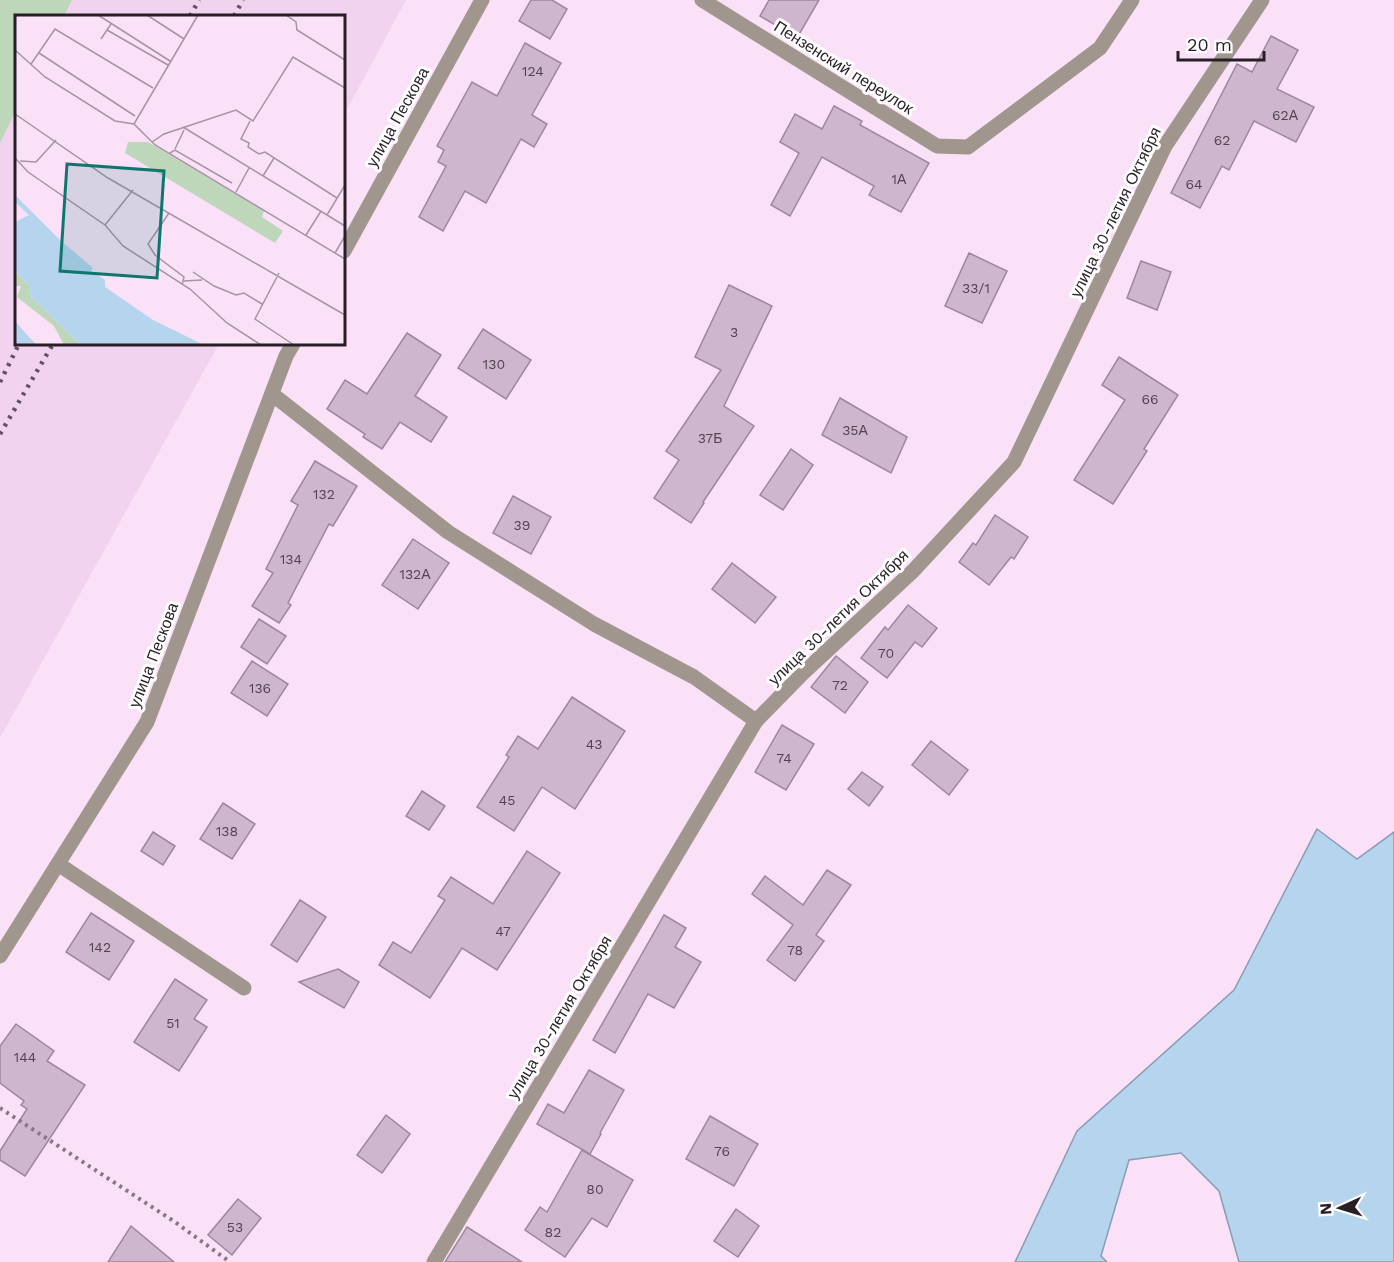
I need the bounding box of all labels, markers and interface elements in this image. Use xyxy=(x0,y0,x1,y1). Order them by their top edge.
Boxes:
inset map xyxy=(15,15,345,345)
street label: Пензенский переулок xyxy=(771,17,918,119)
scale bar xyxy=(1178,24,1264,62)
text: 20 m xyxy=(1187,34,1232,55)
house number: 124 xyxy=(522,63,544,79)
street label: улица Пескова xyxy=(362,64,433,170)
house number: 62А xyxy=(1272,107,1299,123)
street label: улица 30-летия Октября xyxy=(1066,124,1165,300)
house number: 62 xyxy=(1214,132,1230,148)
house number: 1А xyxy=(892,171,907,187)
house number: 64 xyxy=(1185,176,1203,192)
house number: 33/1 xyxy=(962,280,990,296)
house number: 3 xyxy=(730,324,738,340)
house number: 130 xyxy=(483,356,505,372)
house number: 66 xyxy=(1141,391,1159,407)
house number: 35А xyxy=(842,422,868,438)
house number: 37Б xyxy=(698,430,722,446)
house number: 132 xyxy=(313,486,335,502)
house number: 39 xyxy=(514,517,530,533)
street label: улица 30-летия Октября xyxy=(764,546,912,689)
house number: 134 xyxy=(280,551,302,567)
house number: 132А xyxy=(399,566,431,582)
street label: улица Пескова xyxy=(125,600,182,710)
house number: 70 xyxy=(878,645,894,661)
house number: 72 xyxy=(832,677,848,693)
house number: 136 xyxy=(249,680,271,696)
house number: 43 xyxy=(586,736,602,752)
house number: 74 xyxy=(776,750,792,766)
house number: 45 xyxy=(499,792,515,808)
house number: 138 xyxy=(216,823,238,839)
house number: 47 xyxy=(495,923,511,939)
street label: улица 30-летия Октября xyxy=(503,932,616,1102)
house number: 142 xyxy=(89,939,111,955)
house number: 78 xyxy=(787,942,803,958)
house number: 51 xyxy=(166,1015,180,1031)
house number: 144 xyxy=(14,1049,36,1065)
house number: 76 xyxy=(714,1143,730,1159)
north arrow xyxy=(1310,1178,1370,1238)
house number: 80 xyxy=(586,1181,604,1197)
text: N xyxy=(1316,1202,1335,1216)
house number: 53 xyxy=(227,1219,243,1235)
house number: 82 xyxy=(545,1224,561,1240)

